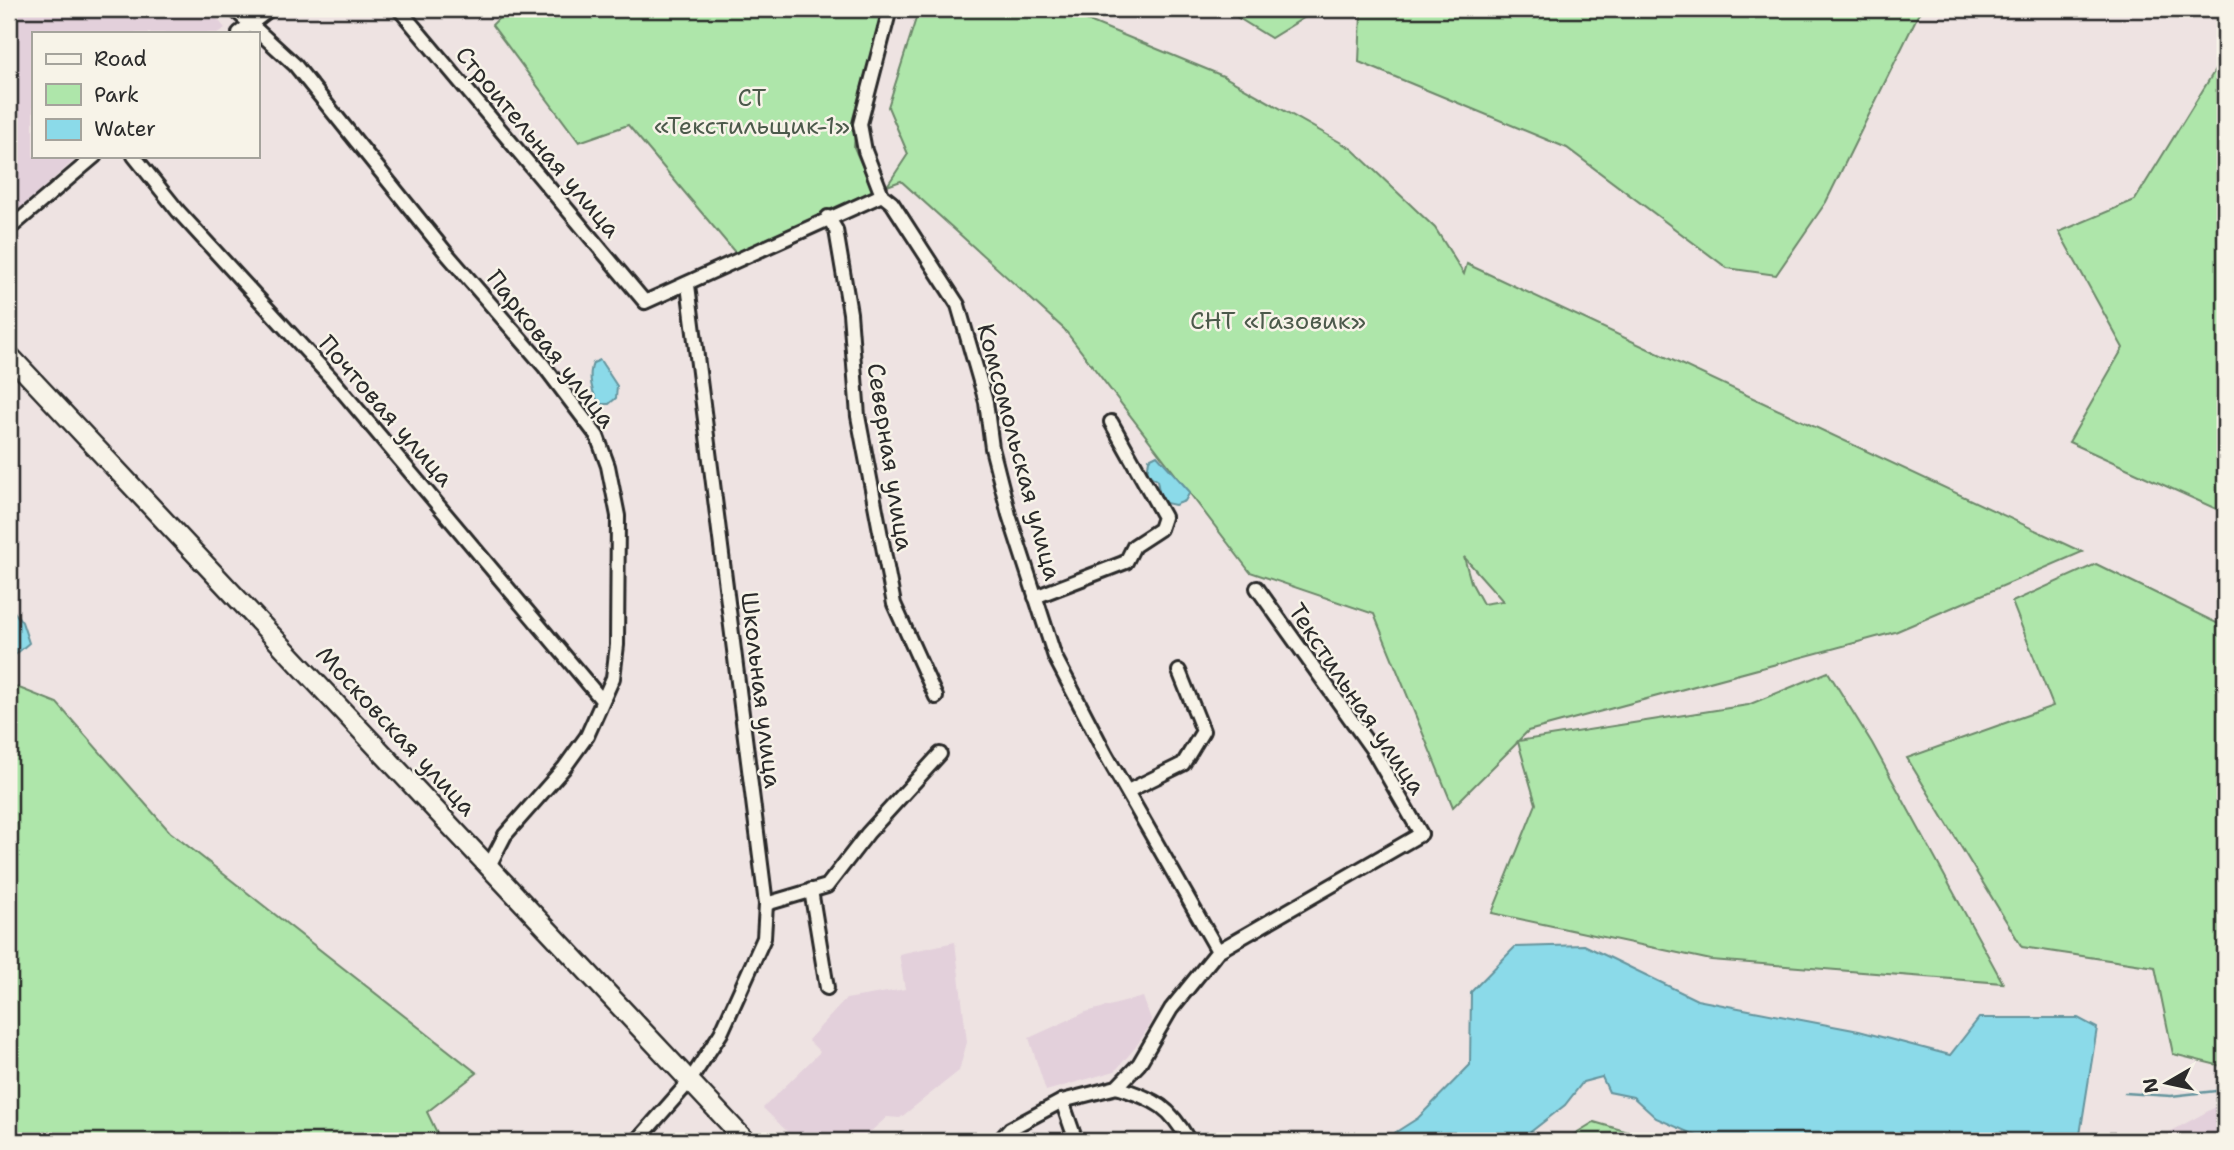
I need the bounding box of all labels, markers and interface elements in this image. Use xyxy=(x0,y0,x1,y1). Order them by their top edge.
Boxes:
legend xyxy=(32,32,259,158)
street label: Строительная улица xyxy=(448,39,628,245)
text: Road xyxy=(94,45,147,73)
text: Park xyxy=(94,81,139,109)
park label: СТ «Текстильщик-1» xyxy=(654,82,850,142)
text: Water xyxy=(94,115,156,143)
street label: Парковая улица xyxy=(479,263,623,435)
park label: СНТ «Газовик» xyxy=(1190,305,1366,337)
street label: Комсомольская улица xyxy=(969,320,1069,584)
street label: Почтовая улица xyxy=(311,329,461,493)
street label: Северная улица xyxy=(859,361,921,553)
street label: Школьная улица xyxy=(733,590,789,790)
street label: Текстильная улица xyxy=(1281,597,1433,801)
street label: Московская улица xyxy=(309,639,483,823)
north arrow xyxy=(2132,1048,2202,1118)
text: N xyxy=(2137,1076,2164,1095)

